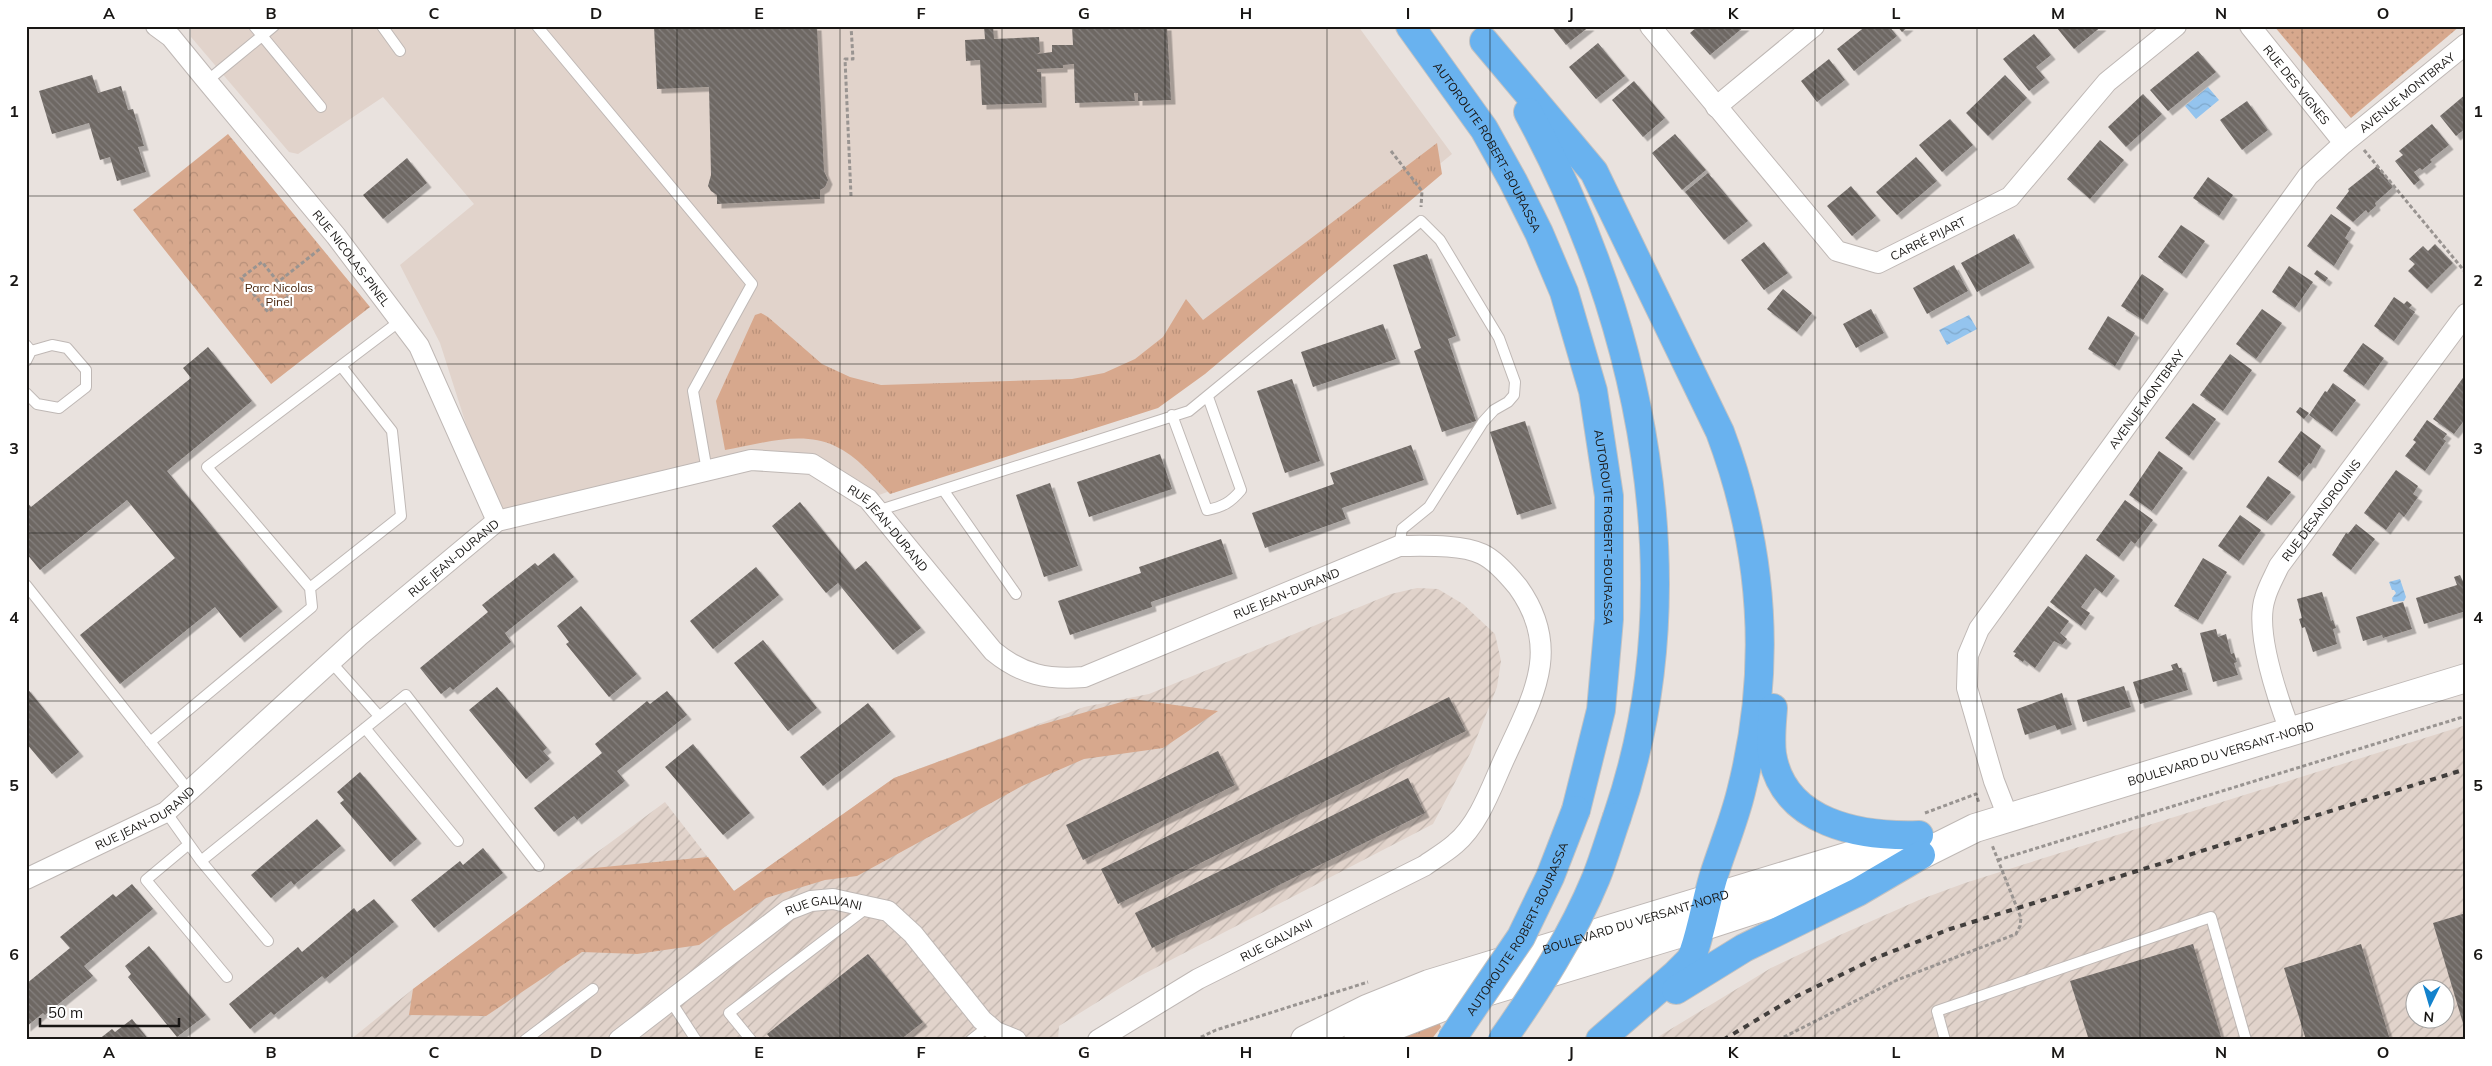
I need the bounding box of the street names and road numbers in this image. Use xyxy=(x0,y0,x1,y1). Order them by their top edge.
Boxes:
street label: RUE DES VIGNES xyxy=(2261,42,2333,127)
street label: AVENUE MONTBRAY xyxy=(2356,48,2458,136)
street label: AUTOROUTE ROBERT-BOURASSA xyxy=(1431,59,1545,235)
street label: RUE NICOLAS-PINEL xyxy=(310,207,394,309)
street label: CARRÉ PIJART xyxy=(1888,213,1969,263)
street label: AVENUE MONTBRAY xyxy=(2105,346,2188,452)
street label: AUTOROUTE ROBERT-BOURASSA xyxy=(1591,428,1617,626)
street label: RUE DESANDROUINS xyxy=(2278,456,2363,564)
street label: RUE JEAN-DURAND xyxy=(845,481,932,574)
street label: RUE JEAN-DURAND xyxy=(405,515,502,600)
street label: RUE JEAN-DURAND xyxy=(1231,564,1342,622)
street label: BOULEVARD DU VERSANT-NORD xyxy=(2126,717,2316,788)
street label: RUE JEAN-DURAND xyxy=(92,782,197,852)
street label: AUTOROUTE ROBERT-BOURASSA xyxy=(1463,839,1571,1018)
street label: BOULEVARD DU VERSANT-NORD xyxy=(1541,886,1730,957)
street label: RUE GALVANI xyxy=(783,891,863,918)
street label: RUE GALVANI xyxy=(1237,915,1315,965)

